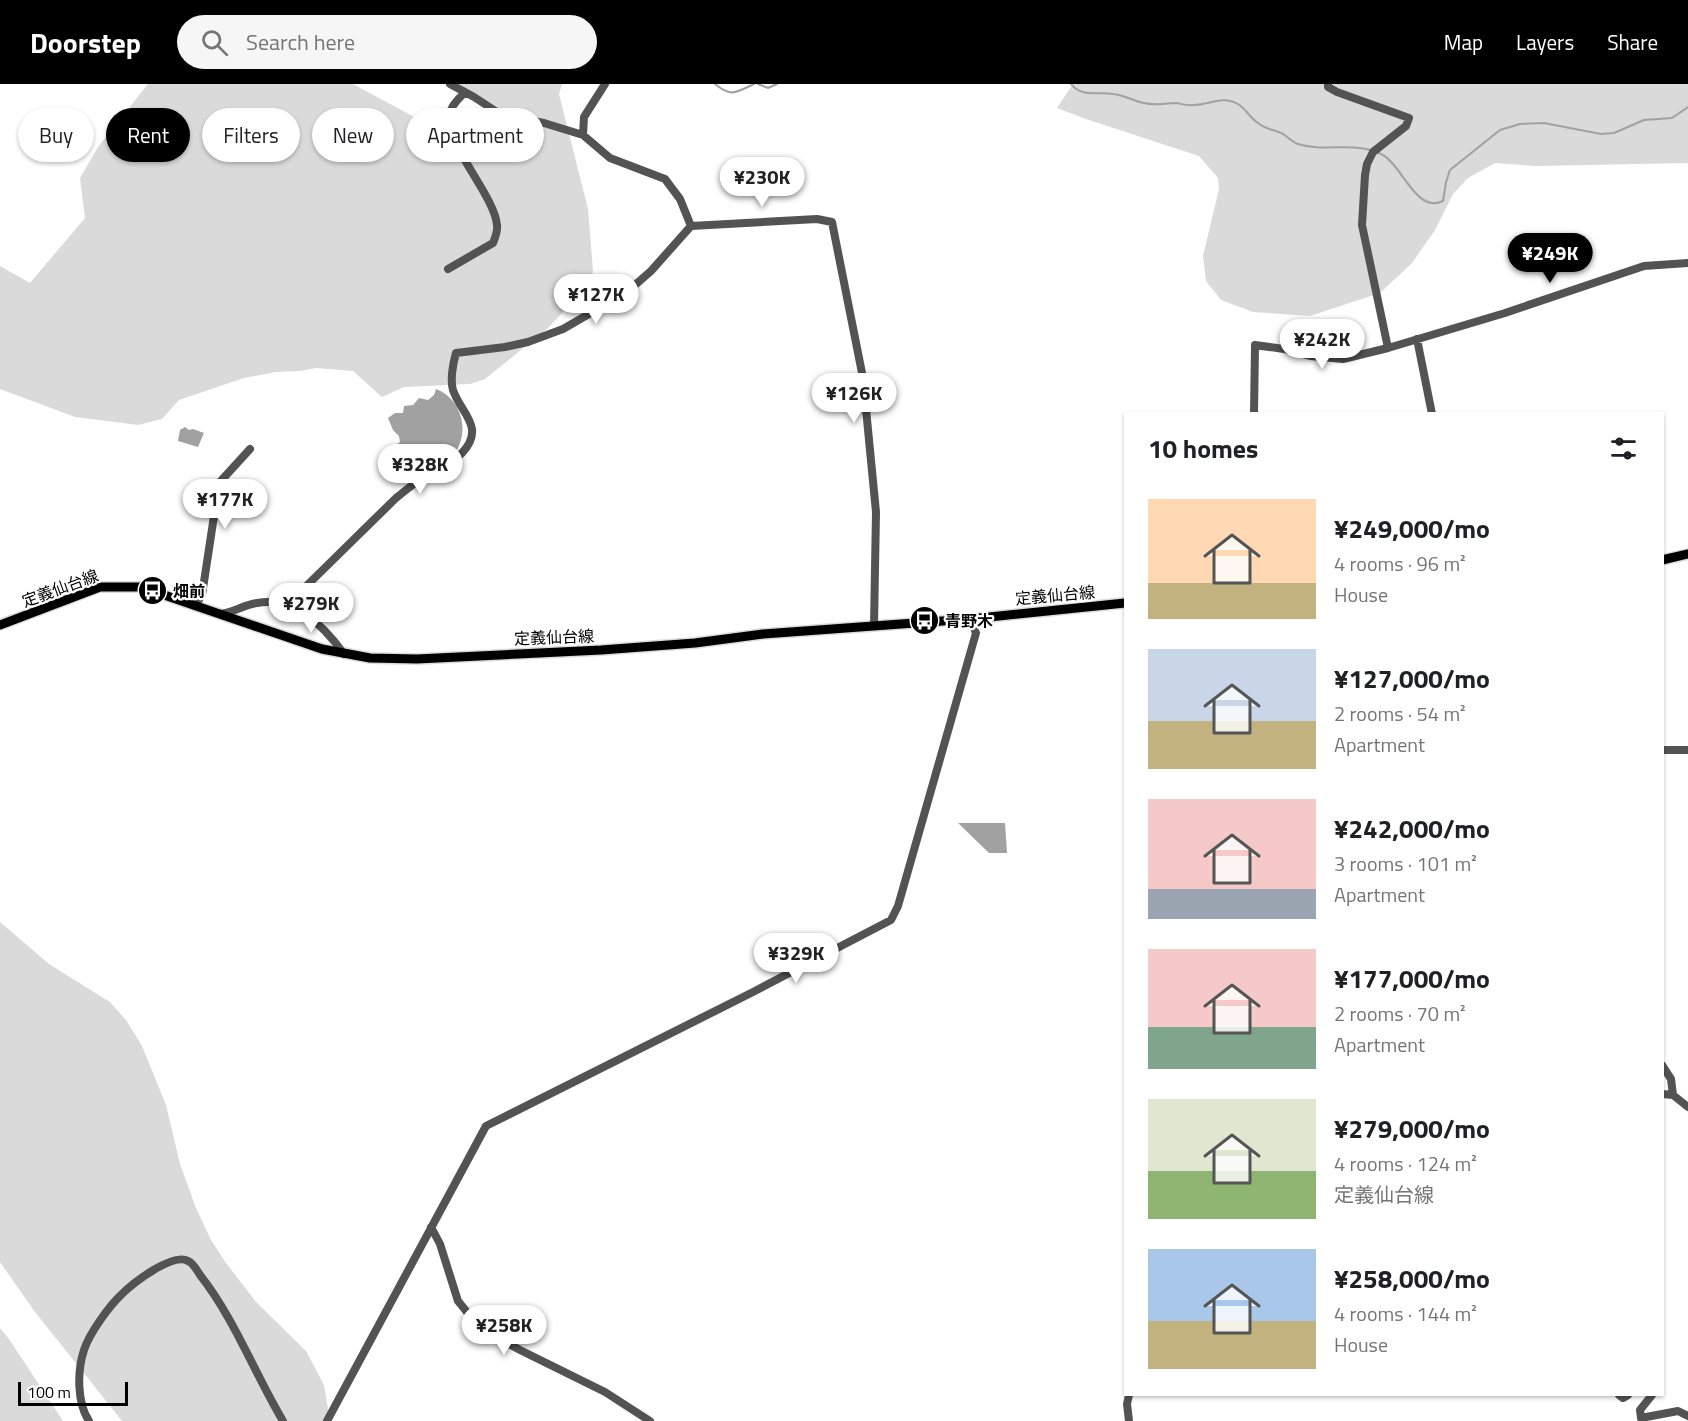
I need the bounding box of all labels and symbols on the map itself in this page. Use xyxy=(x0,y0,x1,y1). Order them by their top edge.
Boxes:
pin: ¥230K xyxy=(720,157,804,208)
pin: ¥249K xyxy=(1508,233,1592,284)
pin: ¥127K xyxy=(554,274,638,325)
pin: ¥242K xyxy=(1280,319,1364,370)
pin: ¥126K xyxy=(812,373,896,424)
pin: ¥328K xyxy=(378,444,462,495)
pin: ¥177K xyxy=(183,479,267,530)
street label: 定義仙台線 xyxy=(18,563,102,613)
bus stop icon: 畑前 xyxy=(136,575,168,607)
place label: 畑前 xyxy=(173,579,205,603)
street label: 定義仙台線 xyxy=(1014,580,1096,610)
pin: ¥279K xyxy=(269,583,353,634)
bus stop icon: 青野木 xyxy=(908,605,940,637)
place label: 青野木 xyxy=(945,609,993,633)
street label: 定義仙台線 xyxy=(514,624,594,650)
pin: ¥329K xyxy=(754,933,838,984)
pin: ¥258K xyxy=(462,1305,546,1356)
scale bar xyxy=(18,1379,128,1406)

